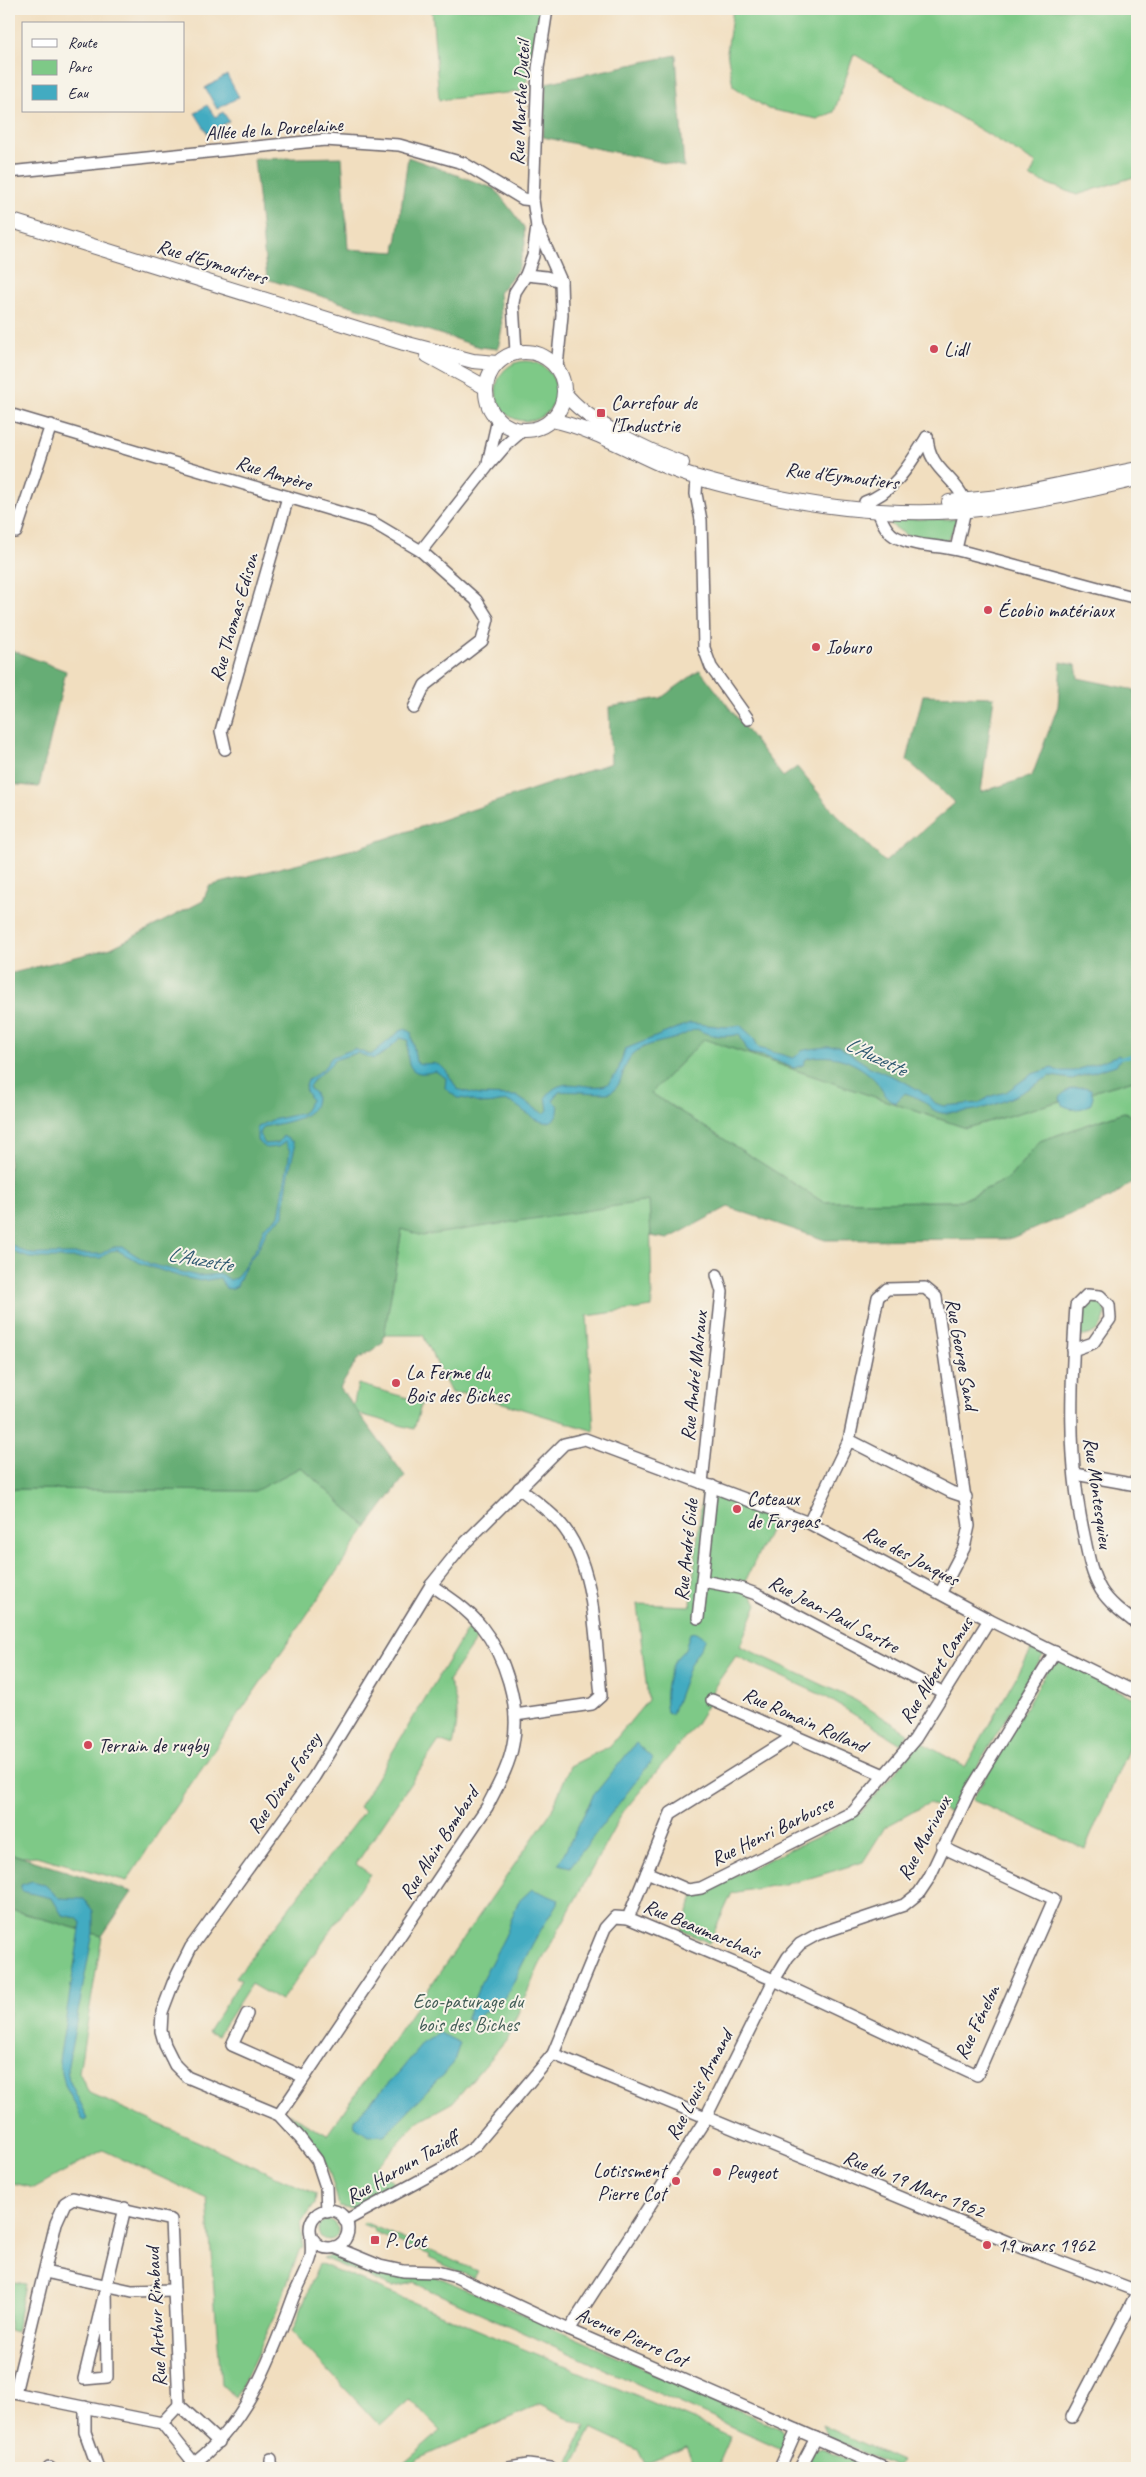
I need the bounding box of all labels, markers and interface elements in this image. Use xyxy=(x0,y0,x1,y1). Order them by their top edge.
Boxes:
legend xyxy=(22,22,185,112)
text: Route xyxy=(68,34,98,53)
street label: Rue Marthe Duteil xyxy=(504,36,536,166)
text: Parc xyxy=(68,58,92,77)
text: Eau xyxy=(68,84,89,103)
street label: Allée de la Porcelaine xyxy=(204,112,345,146)
street label: Rue d'Eymoutiers xyxy=(154,233,272,291)
place label: Lidl xyxy=(944,337,971,362)
marker: Lidl xyxy=(928,343,940,355)
place label: Carrefour de l'Industrie xyxy=(611,390,698,438)
marker: Carrefour de l'Industrie xyxy=(595,407,607,419)
street label: Rue Ampère xyxy=(233,450,316,497)
street label: Rue d'Eymoutiers xyxy=(784,457,902,496)
street label: Rue Thomas Edison xyxy=(204,549,264,684)
place label: Écobio matériaux xyxy=(998,598,1116,623)
marker: Écobio matériaux xyxy=(982,604,994,616)
place label: Ioburo xyxy=(826,635,872,660)
marker: Ioburo xyxy=(810,641,822,653)
water label: L'Auzette xyxy=(841,1030,913,1083)
water label: L'Auzette xyxy=(166,1241,237,1278)
street label: Rue George Sand xyxy=(940,1296,985,1415)
street label: Rue André Malraux xyxy=(675,1308,713,1442)
place label: La Ferme du Bois des Biches xyxy=(406,1360,511,1408)
marker: La Ferme du Bois des Biches xyxy=(390,1377,402,1389)
street label: Rue Montesquieu xyxy=(1078,1436,1118,1552)
place label: Coteaux de Fargeas xyxy=(747,1486,821,1534)
street label: Rue André Gide xyxy=(668,1496,704,1602)
marker: Coteaux de Fargeas xyxy=(731,1503,743,1515)
street label: Rue des Jonques xyxy=(859,1520,965,1593)
street label: Rue Jean-Paul Sartre xyxy=(765,1569,905,1660)
street label: Rue Albert Camus xyxy=(893,1610,980,1728)
street label: Rue Romain Rolland xyxy=(739,1681,874,1760)
street label: Rue Diane Fossey xyxy=(241,1726,328,1838)
place label: Terrain de rugby xyxy=(98,1733,209,1758)
marker: Terrain de rugby xyxy=(82,1739,94,1751)
street label: Rue Alain Bombard xyxy=(393,1780,486,1904)
street label: Rue Henri Barbusse xyxy=(707,1790,839,1871)
street label: Rue Marivaux xyxy=(892,1790,958,1884)
street label: Rue Beaumarchais xyxy=(640,1893,766,1966)
street label: Rue Fénelon xyxy=(948,1980,1006,2063)
park label: Eco-paturage du bois des Biches xyxy=(413,1989,525,2037)
street label: Rue Louis Armand xyxy=(660,2023,740,2144)
street label: Rue Haroun Tazieff xyxy=(341,2123,466,2209)
street label: Rue du 19 Mars 1962 xyxy=(840,2144,990,2224)
place label: Lotissment Pierre Cot xyxy=(593,2158,669,2206)
place label: Peugeot xyxy=(727,2160,779,2185)
marker: Peugeot xyxy=(711,2166,723,2178)
marker: Lotissment Pierre Cot xyxy=(670,2175,682,2187)
place label: P. Cot xyxy=(385,2228,429,2253)
place label: 19 mars 1962 xyxy=(997,2233,1097,2258)
marker: P. Cot xyxy=(369,2234,381,2246)
marker: 19 mars 1962 xyxy=(981,2239,993,2251)
street label: Rue Arthur Rimbaud xyxy=(140,2243,172,2387)
street label: Avenue Pierre Cot xyxy=(572,2301,695,2374)

